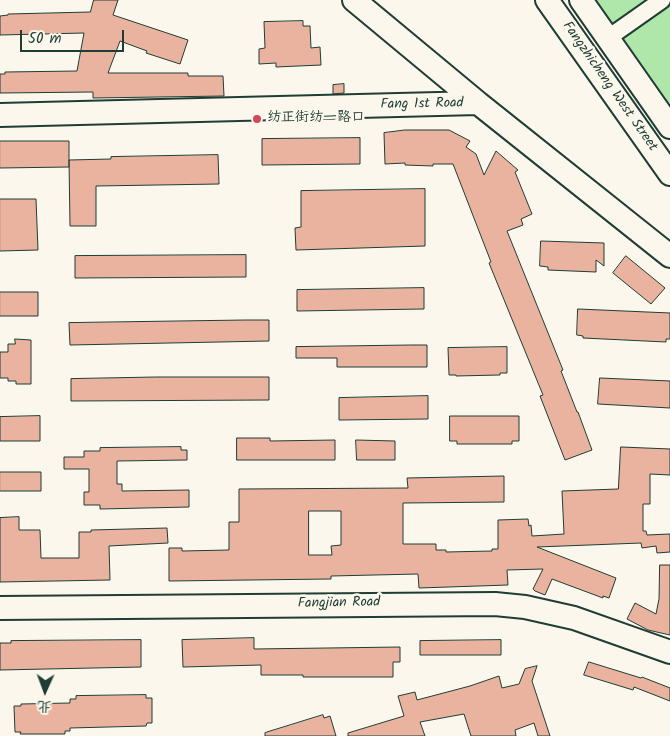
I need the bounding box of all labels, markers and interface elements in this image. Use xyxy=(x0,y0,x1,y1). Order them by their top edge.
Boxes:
street label: Fangzhicheng West Street xyxy=(558,19,660,155)
scale bar xyxy=(22,20,126,52)
text: 50 m xyxy=(28,27,62,51)
street label: Fang 1st Road xyxy=(380,96,464,114)
place label: 纺正街纺一路口 xyxy=(267,111,365,127)
marker: 纺正街纺一路口 xyxy=(251,113,263,125)
street label: Fangjian Road xyxy=(298,595,380,613)
north arrow xyxy=(20,666,70,716)
text: 北 xyxy=(37,695,52,717)

